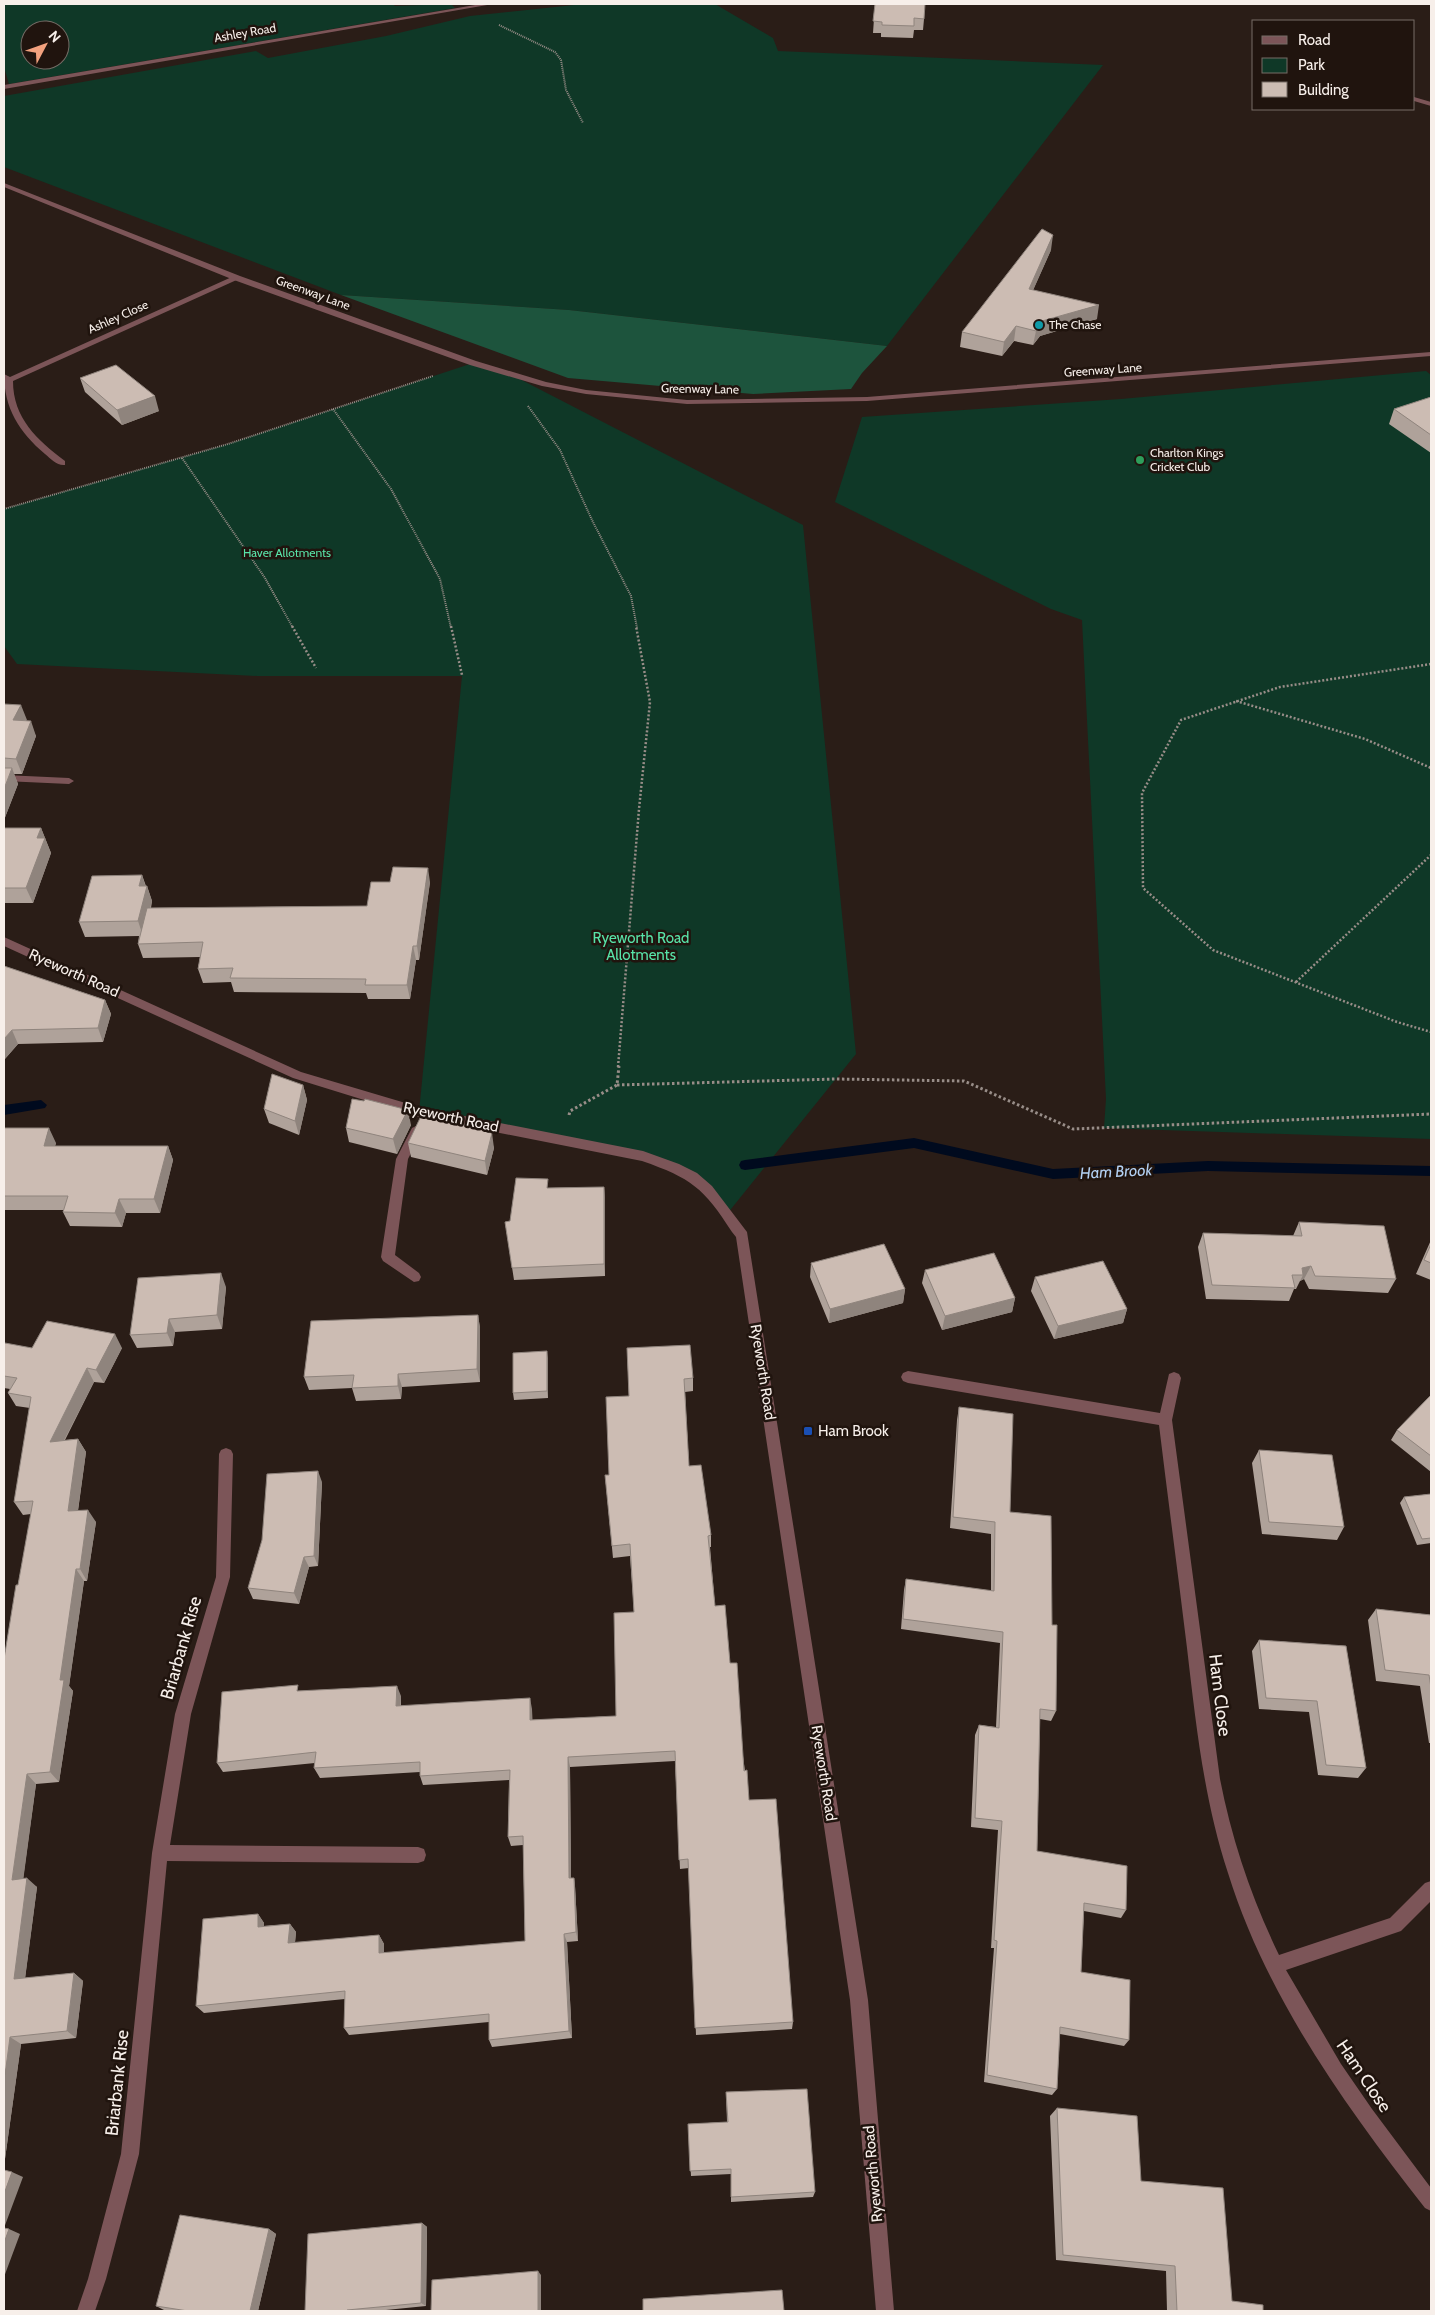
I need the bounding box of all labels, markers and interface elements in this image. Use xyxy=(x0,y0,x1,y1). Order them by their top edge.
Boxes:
north arrow xyxy=(20,20,70,70)
street label: Ashley Road xyxy=(213,20,277,45)
legend xyxy=(1252,20,1415,110)
text: N xyxy=(45,27,65,46)
text: Road xyxy=(1298,31,1331,49)
text: Park xyxy=(1298,56,1325,74)
text: Building xyxy=(1298,81,1349,99)
street label: Greenway Lane xyxy=(274,272,352,313)
street label: Ashley Close xyxy=(85,297,150,336)
place label: The Chase xyxy=(1049,317,1101,332)
marker: The Chase xyxy=(1033,319,1045,331)
street label: Greenway Lane xyxy=(1063,359,1142,380)
street label: Greenway Lane xyxy=(661,380,739,397)
place label: Charlton Kings Cricket Club xyxy=(1150,445,1224,474)
marker: Charlton Kings Cricket Club xyxy=(1134,454,1146,466)
park label: Haver Allotments xyxy=(243,545,331,560)
park label: Ryeworth Road Allotments xyxy=(593,929,689,964)
street label: Ryeworth Road xyxy=(26,945,122,1001)
street label: Ryeworth Road xyxy=(402,1098,500,1136)
water label: Ham Brook xyxy=(1079,1160,1154,1183)
street label: Ryeworth Road xyxy=(747,1323,779,1421)
place label: Ham Brook xyxy=(818,1422,889,1440)
marker: Ham Brook xyxy=(802,1425,814,1437)
street label: Briarbank Rise xyxy=(156,1594,206,1702)
street label: Ham Close xyxy=(1204,1653,1236,1737)
street label: Ryeworth Road xyxy=(808,1724,840,1822)
street label: Briarbank Rise xyxy=(100,2029,134,2137)
street label: Ham Close xyxy=(1332,2036,1396,2116)
street label: Ryeworth Road xyxy=(860,2125,886,2223)

